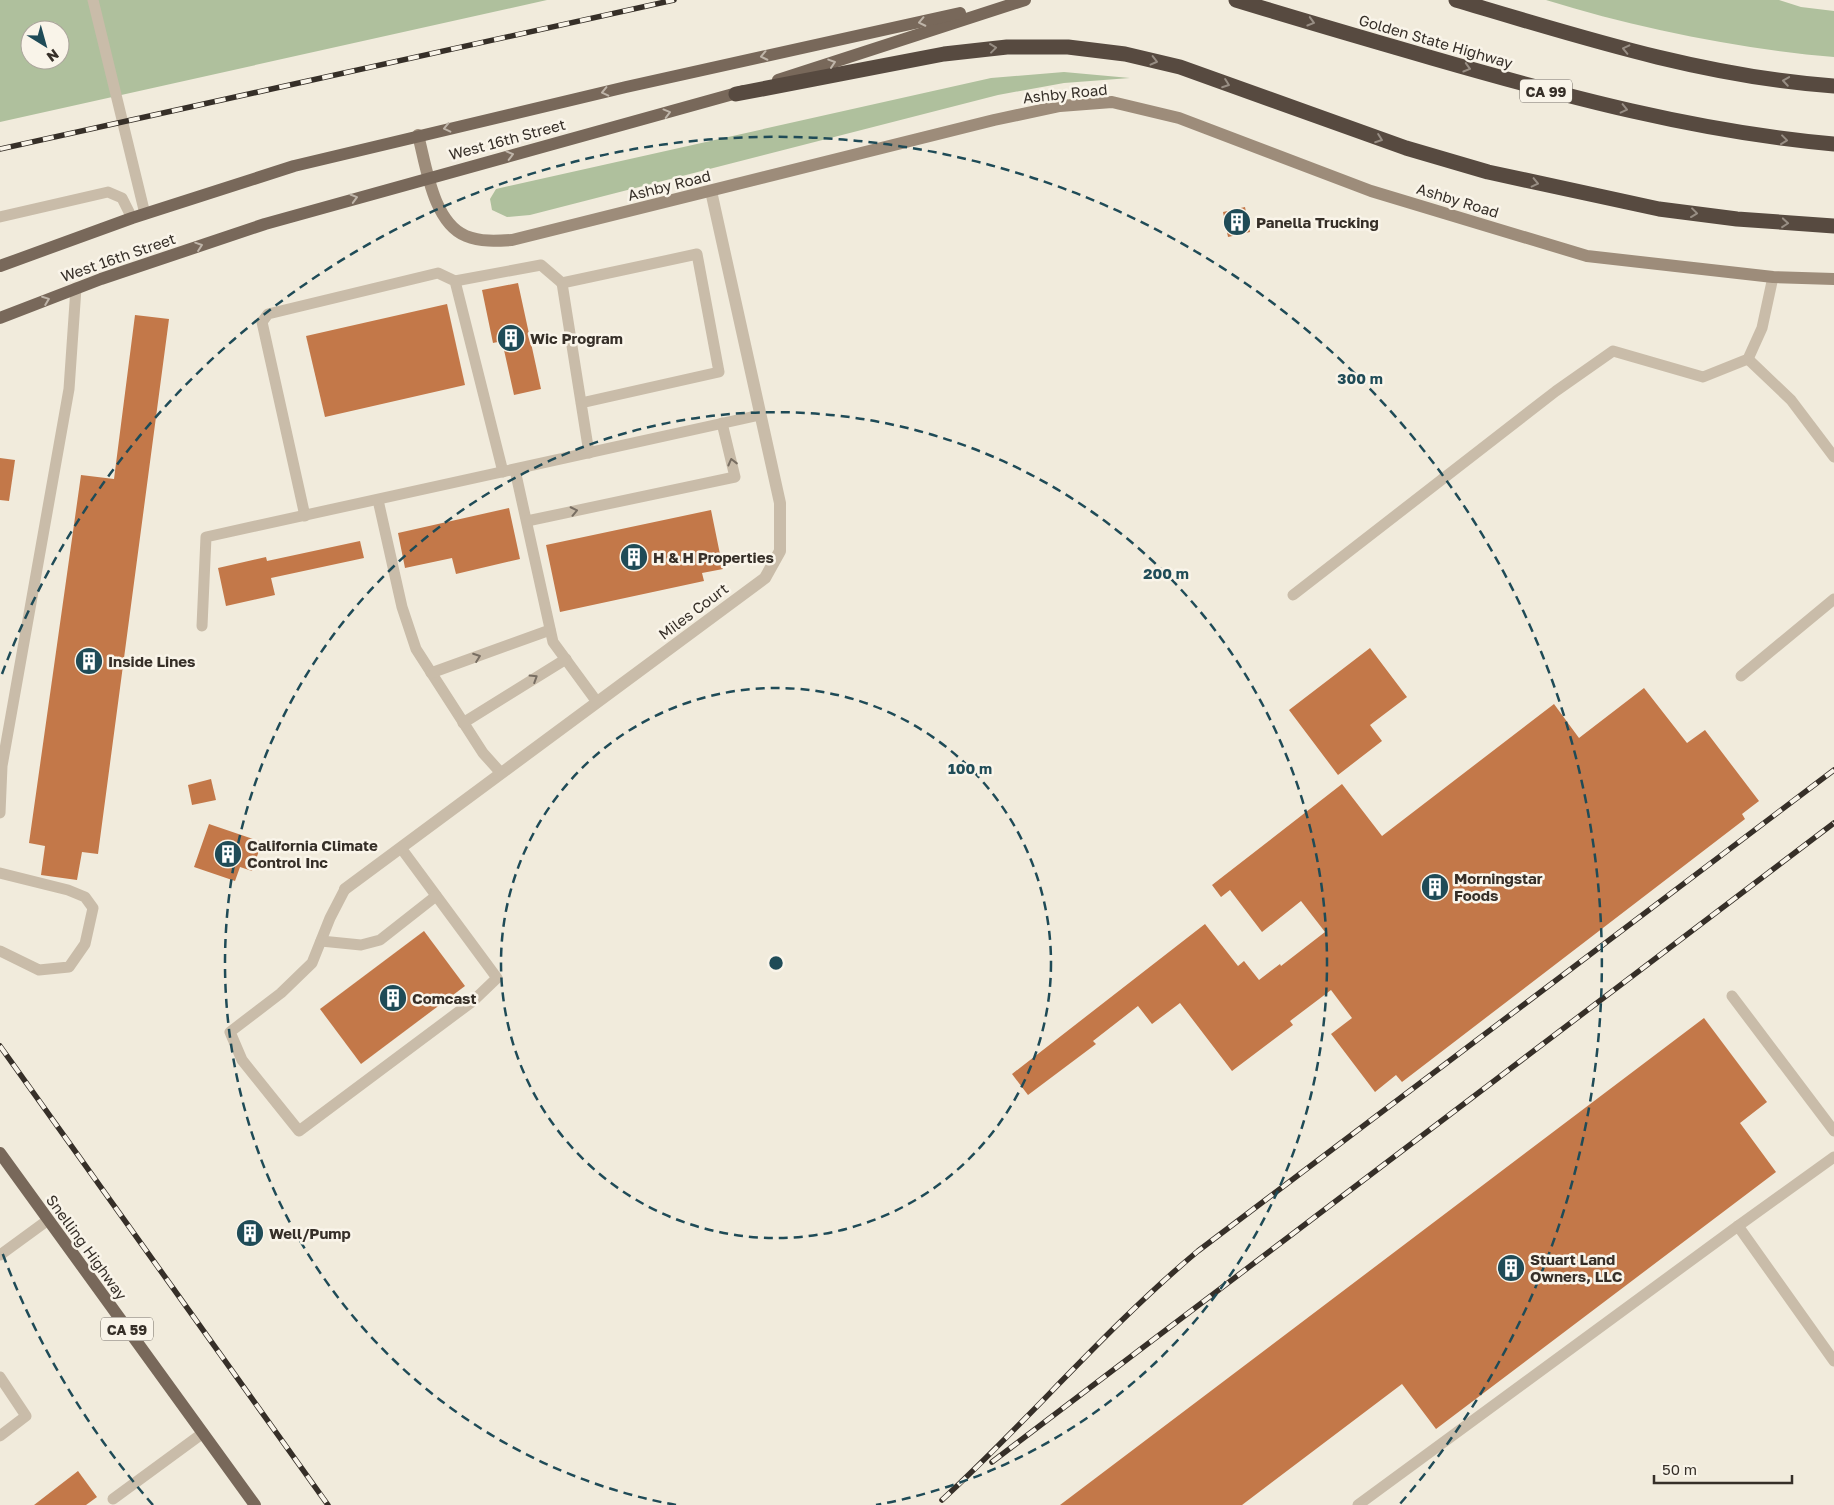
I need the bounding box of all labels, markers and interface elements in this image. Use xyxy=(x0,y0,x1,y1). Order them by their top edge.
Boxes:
street label: Golden State Highway xyxy=(1357,10,1516,72)
one-way arrow xyxy=(918,16,927,27)
one-way arrow xyxy=(1307,17,1315,27)
north arrow xyxy=(20,20,70,70)
one-way arrow xyxy=(989,43,997,54)
one-way arrow xyxy=(1622,44,1631,55)
text: N xyxy=(44,46,62,66)
one-way arrow xyxy=(759,51,768,61)
one-way arrow xyxy=(1149,55,1158,66)
one-way arrow xyxy=(827,58,836,68)
one-way arrow xyxy=(1463,62,1472,73)
one-way arrow xyxy=(1781,76,1790,86)
one-way arrow xyxy=(1221,78,1230,88)
street label: Ashby Road xyxy=(1022,80,1108,106)
road number: CA 99 xyxy=(1520,80,1572,102)
one-way arrow xyxy=(600,86,609,96)
one-way arrow xyxy=(1620,103,1629,114)
one-way arrow xyxy=(663,109,671,119)
street label: West 16th Street xyxy=(447,115,567,163)
one-way arrow xyxy=(442,122,451,133)
one-way arrow xyxy=(1374,133,1383,143)
one-way arrow xyxy=(1780,134,1788,145)
one-way arrow xyxy=(506,151,514,161)
street label: Ashby Road xyxy=(626,166,712,204)
one-way arrow xyxy=(1530,177,1539,188)
street label: Ashby Road xyxy=(1415,179,1501,221)
one-way arrow xyxy=(349,194,358,204)
building icon: Panella Trucking xyxy=(1222,207,1252,237)
one-way arrow xyxy=(1691,207,1699,218)
place label: Panella Trucking xyxy=(1256,213,1379,231)
one-way arrow xyxy=(1782,217,1790,228)
street label: West 16th Street xyxy=(58,229,178,285)
one-way arrow xyxy=(194,242,202,252)
one-way arrow xyxy=(41,296,49,306)
building icon: Wic Program xyxy=(496,323,526,353)
place label: Wic Program xyxy=(530,329,623,347)
text: 300 m xyxy=(1337,369,1383,387)
one-way arrow xyxy=(727,458,738,467)
one-way arrow xyxy=(570,506,579,516)
building icon: H & H Properties xyxy=(619,542,649,572)
place label: H & H Properties xyxy=(653,548,774,566)
text: 200 m xyxy=(1143,564,1189,582)
street label: Miles Court xyxy=(655,579,731,643)
building icon: Inside Lines xyxy=(74,646,104,676)
place label: Inside Lines xyxy=(108,652,196,670)
one-way arrow xyxy=(472,653,481,663)
one-way arrow xyxy=(528,675,537,685)
text: 100 m xyxy=(948,759,992,777)
place label: California Climate Control Inc xyxy=(247,836,378,871)
building icon: California Climate Control Inc xyxy=(213,839,243,869)
place label: Morningstar Foods xyxy=(1454,869,1543,904)
building icon: Morningstar Foods xyxy=(1420,872,1450,902)
centre of rings xyxy=(767,954,785,972)
building icon: Comcast xyxy=(378,983,408,1013)
place label: Comcast xyxy=(412,989,476,1007)
street label: Snelling Highway xyxy=(43,1191,132,1304)
building icon: Well/Pump xyxy=(235,1218,265,1248)
place label: Well/Pump xyxy=(269,1224,351,1242)
place label: Stuart Land Owners, LLC xyxy=(1530,1250,1623,1285)
building icon: Stuart Land Owners, LLC xyxy=(1496,1253,1526,1283)
road number: CA 59 xyxy=(101,1318,153,1340)
scale bar xyxy=(1654,1452,1792,1484)
text: 50 m xyxy=(1662,1460,1697,1478)

